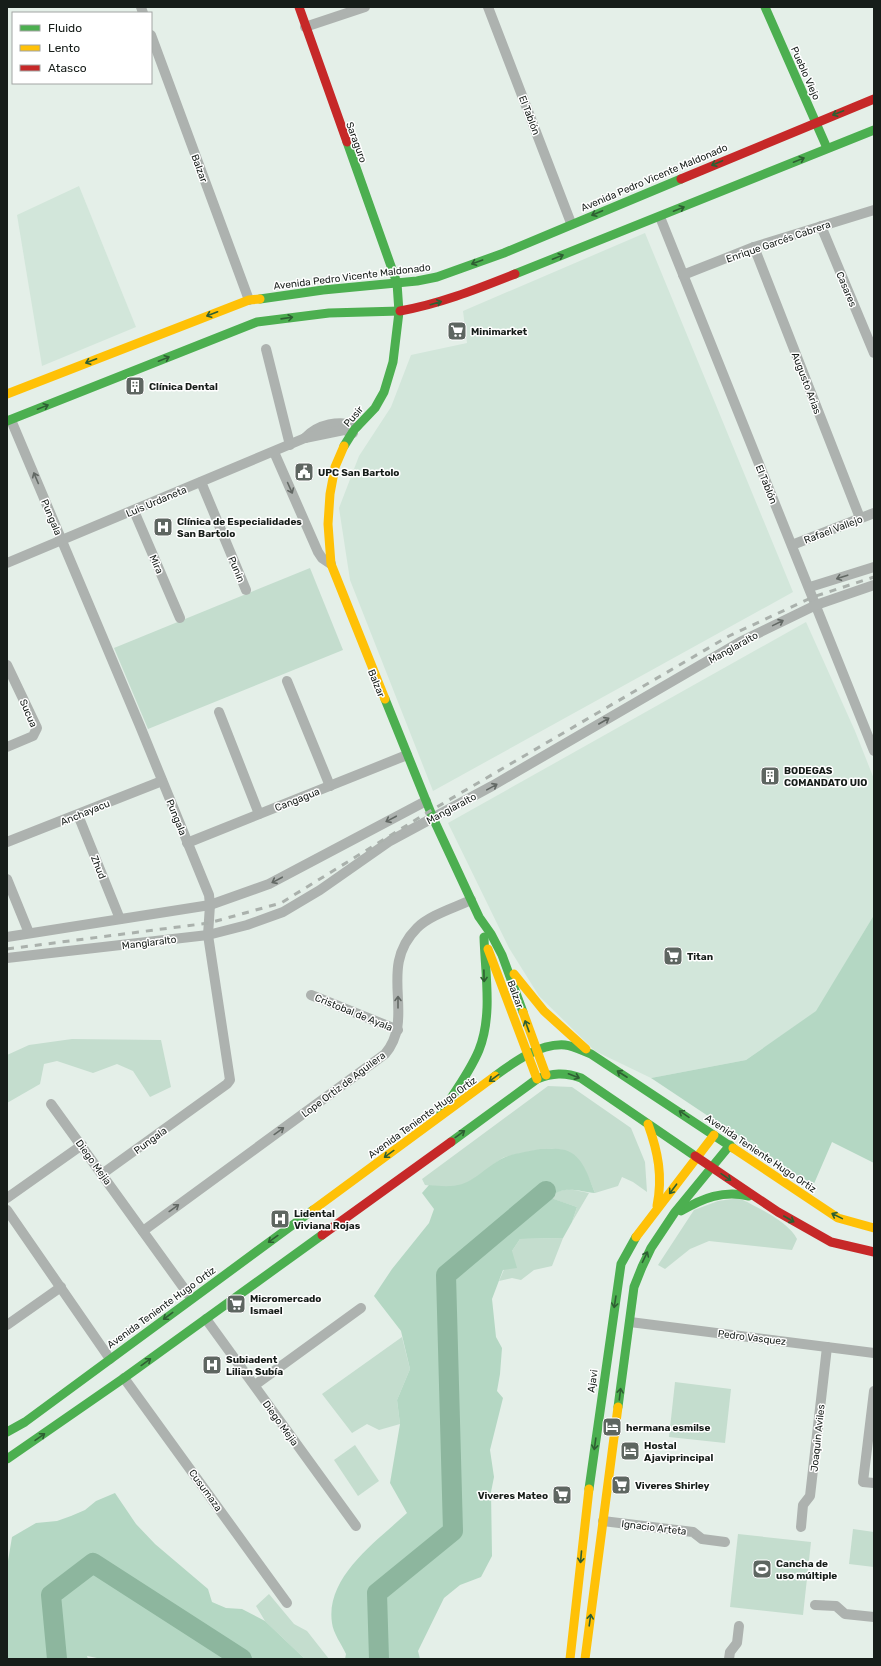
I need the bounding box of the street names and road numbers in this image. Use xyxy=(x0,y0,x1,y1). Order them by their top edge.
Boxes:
street label: Pueblo Viejo xyxy=(788,45,822,102)
street label: El Tablón xyxy=(516,94,542,137)
street label: Saraguro xyxy=(343,120,369,165)
street label: Avenida Pedro Vicente Maldonado xyxy=(579,141,730,214)
street label: Balzar xyxy=(188,153,210,184)
street label: Enrique Garcés Cabrera xyxy=(724,218,832,265)
street label: Avenida Pedro Vicente Maldonado xyxy=(273,261,432,293)
street label: Casares xyxy=(833,270,859,309)
street label: Augusto Arias xyxy=(789,351,823,416)
street label: Pusir xyxy=(341,404,366,430)
street label: El Tablón xyxy=(753,463,779,506)
street label: Luis Urdaneta xyxy=(124,484,189,520)
street label: Pungala xyxy=(38,498,64,537)
street label: Rafael Vallejo xyxy=(802,513,865,547)
street label: Mira xyxy=(147,553,166,576)
street label: Punin xyxy=(225,555,247,584)
street label: Manglaralto xyxy=(707,629,761,666)
street label: Balzar xyxy=(365,668,387,699)
street label: Sucua xyxy=(17,698,39,729)
street label: Cangagua xyxy=(273,786,322,814)
street label: Manglaralto xyxy=(424,791,479,827)
street label: Anchayacu xyxy=(59,798,112,828)
street label: Pungala xyxy=(163,798,189,837)
street label: Zhud xyxy=(88,854,108,881)
street label: Manglaralto xyxy=(121,934,177,952)
street label: Balzar xyxy=(504,979,526,1010)
street label: Cristobal de Ayala xyxy=(313,992,394,1034)
street label: Lope Ortiz de Aguilera xyxy=(299,1049,388,1120)
street label: Avenida Teniente Hugo Ortiz xyxy=(366,1074,479,1161)
street label: Avenida Teniente Hugo Ortiz xyxy=(703,1112,818,1196)
street label: Pungala xyxy=(132,1125,169,1157)
street label: Diego Mejia xyxy=(73,1138,114,1188)
street label: Avenida Teniente Hugo Ortiz xyxy=(105,1264,218,1351)
street label: Pedro Vasquez xyxy=(717,1328,787,1348)
street label: Ajavi xyxy=(585,1369,601,1393)
street label: Diego Mejia xyxy=(260,1399,301,1449)
street label: Joaquin Aviles xyxy=(808,1404,828,1472)
street label: Cusumaza xyxy=(186,1467,224,1514)
street label: Ignacio Arteta xyxy=(621,1518,687,1538)

